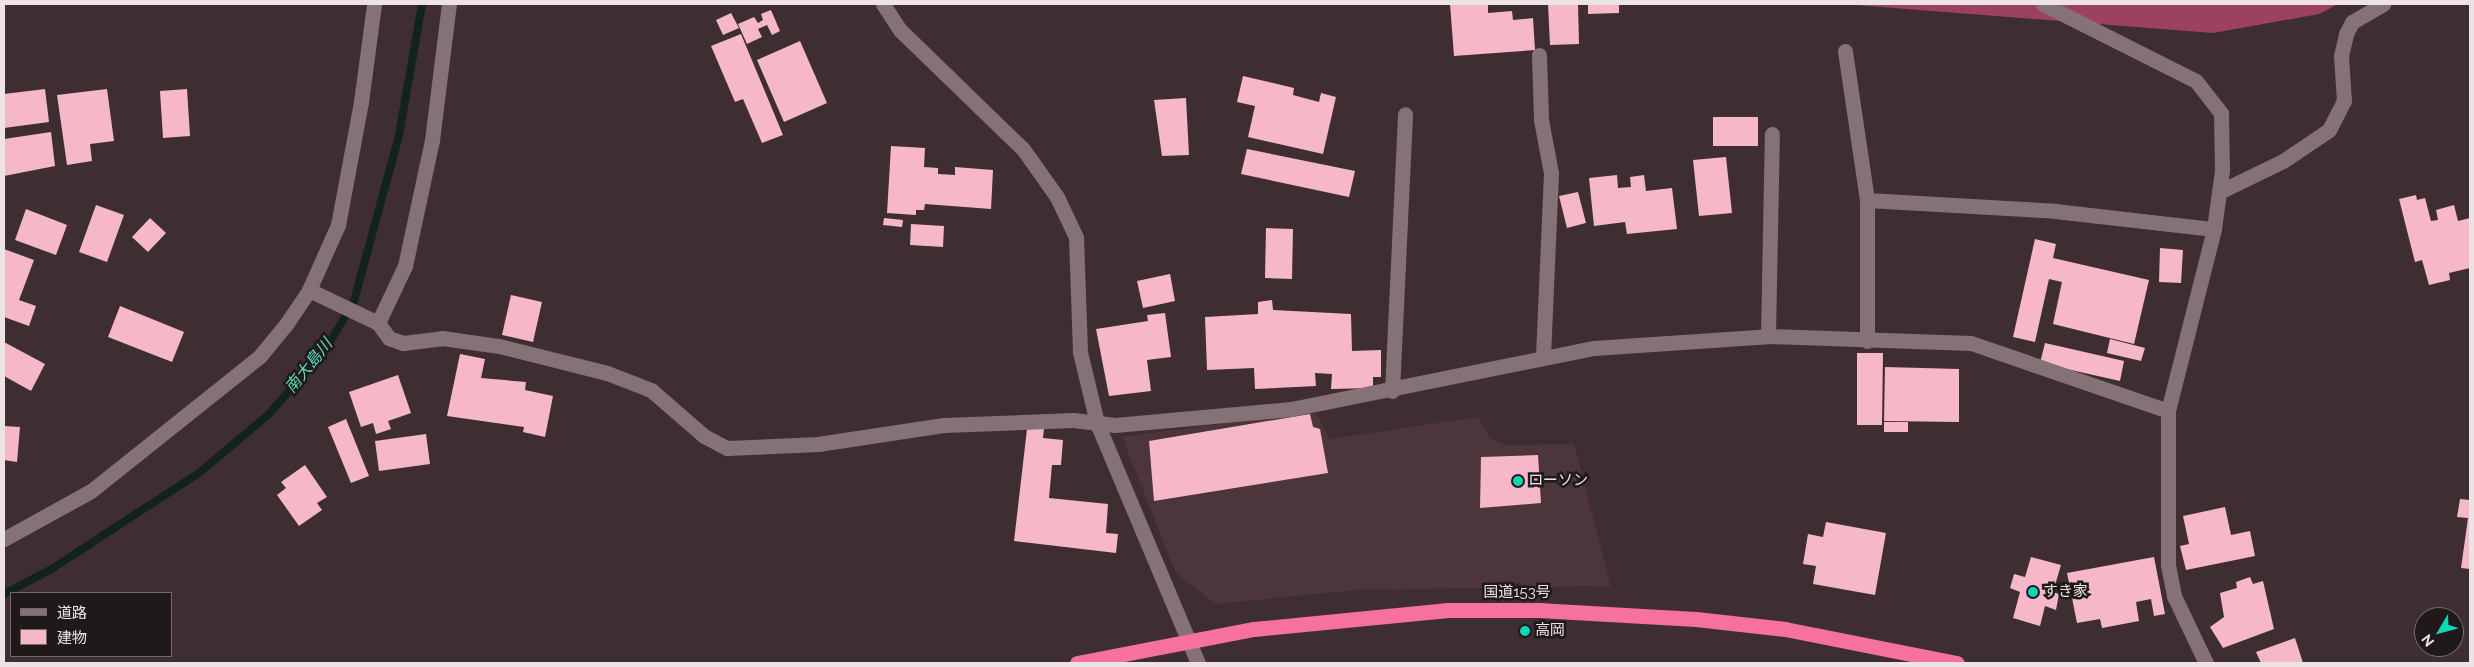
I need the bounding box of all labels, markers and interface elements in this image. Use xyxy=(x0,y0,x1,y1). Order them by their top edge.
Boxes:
water label: 南大島川 xyxy=(281,335,337,397)
place label: ローソン xyxy=(1528,472,1588,490)
marker: ローソン xyxy=(1512,475,1524,487)
place label: すき家 xyxy=(2043,583,2088,601)
street label: 国道153号 xyxy=(1483,584,1551,602)
marker: すき家 xyxy=(2027,586,2039,598)
legend xyxy=(10,592,172,657)
text: 道路 xyxy=(57,604,87,622)
north arrow xyxy=(2414,607,2464,657)
place label: 高岡 xyxy=(1535,622,1565,640)
marker: 高岡 xyxy=(1519,625,1531,637)
text: 建物 xyxy=(57,629,87,647)
text: N xyxy=(2418,631,2437,650)

